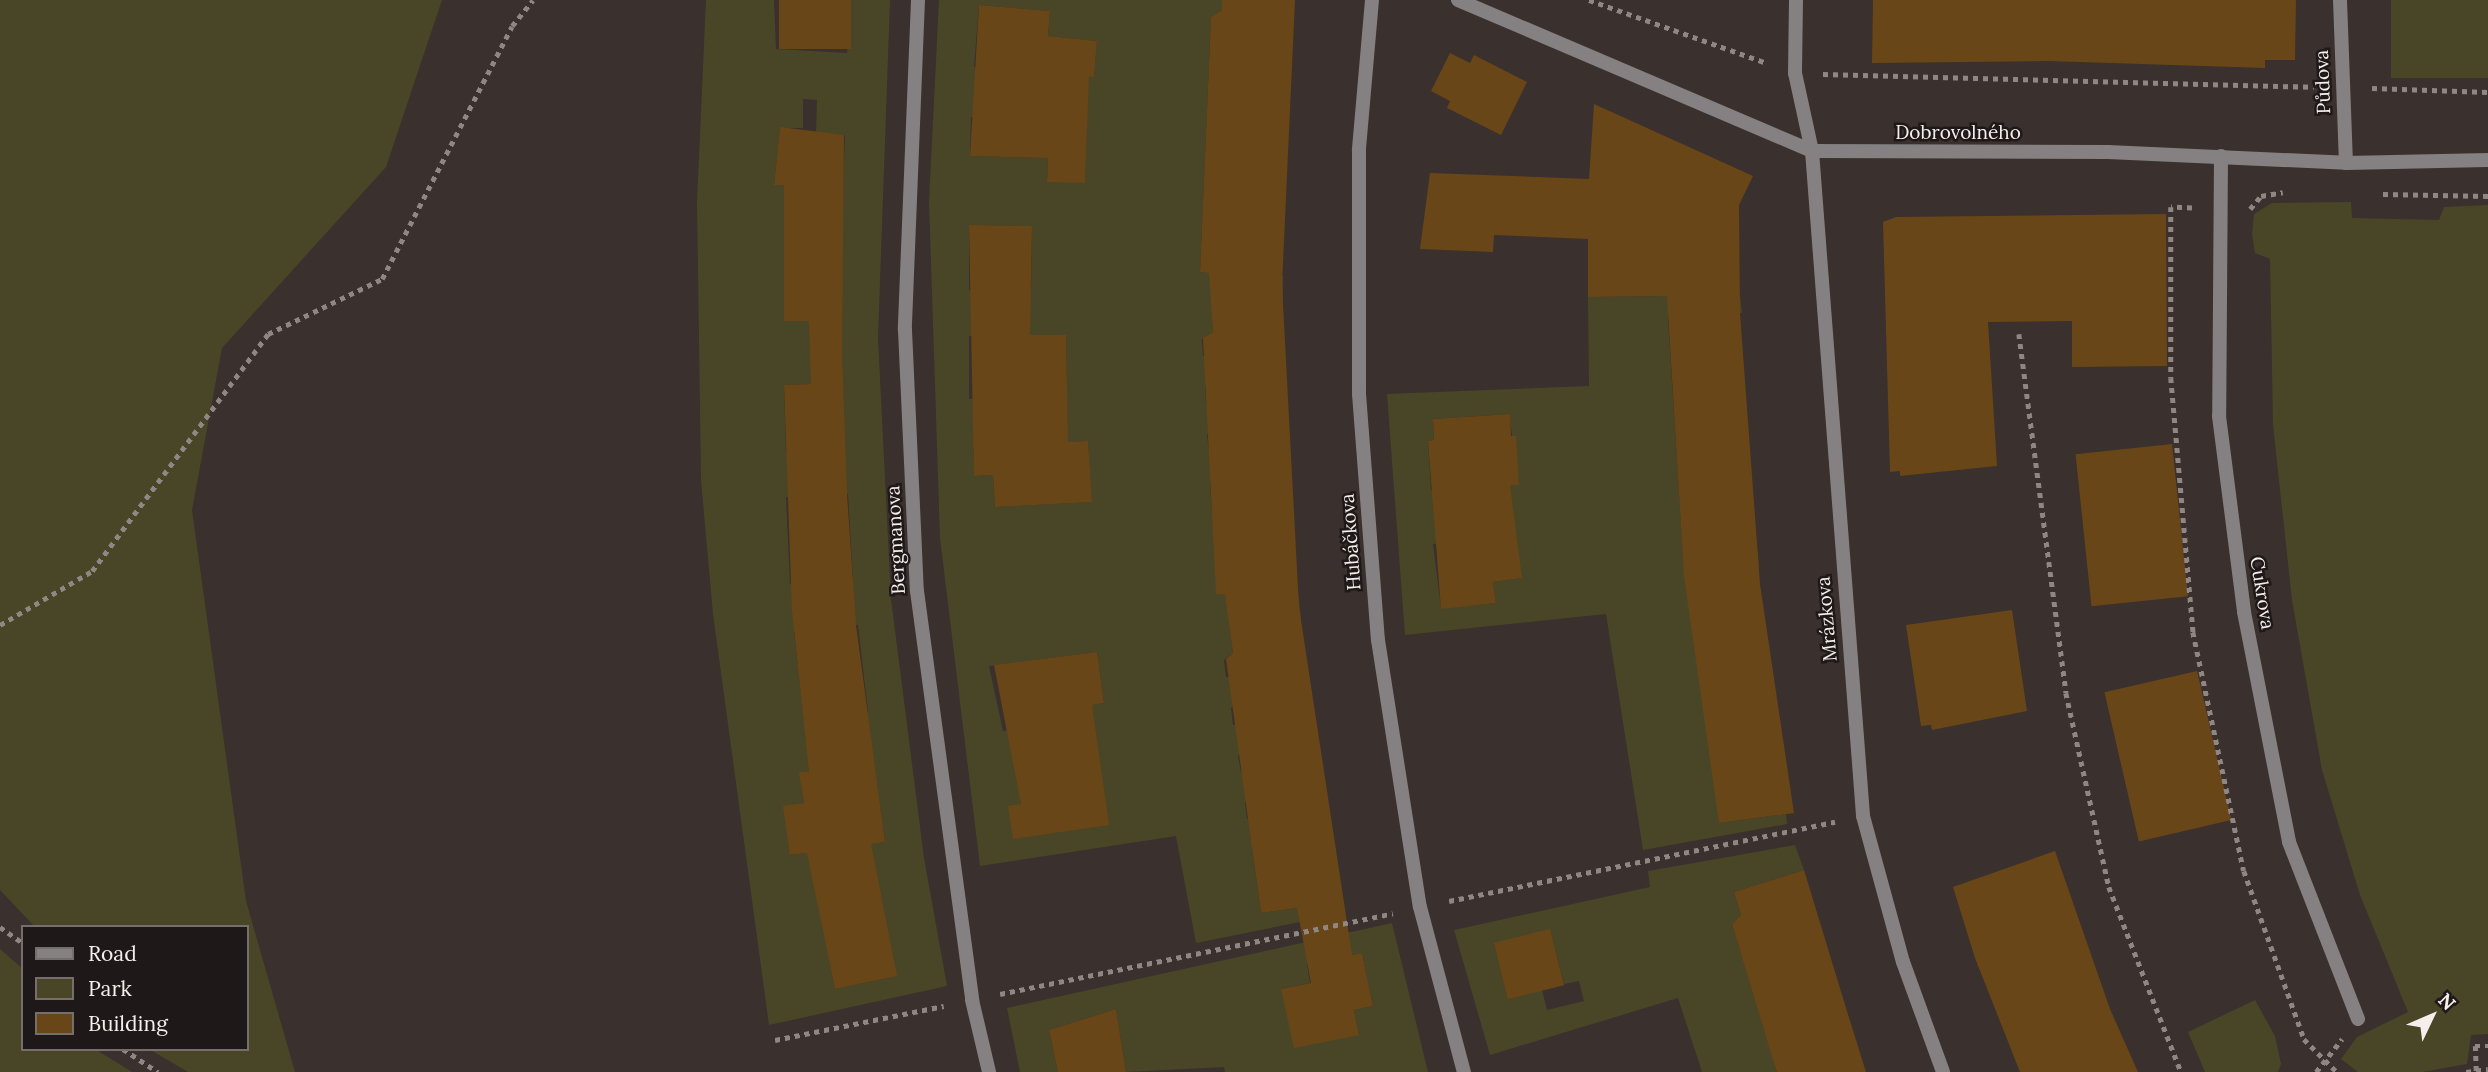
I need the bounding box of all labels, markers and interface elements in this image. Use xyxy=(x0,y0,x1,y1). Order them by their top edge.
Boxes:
street label: Půdova xyxy=(2310,49,2336,115)
street label: Dobrovolného xyxy=(1895,122,2021,144)
street label: Bergmanova xyxy=(882,485,910,595)
street label: Hubáčkova xyxy=(1336,493,1366,591)
street label: Cukrova xyxy=(2245,555,2279,631)
street label: Mrázkova xyxy=(1812,575,1842,663)
legend xyxy=(21,925,248,1051)
text: Road xyxy=(88,940,137,967)
text: Park xyxy=(88,975,132,1002)
north arrow xyxy=(2397,981,2467,1051)
text: N xyxy=(2433,988,2461,1015)
text: Building xyxy=(88,1010,168,1037)

